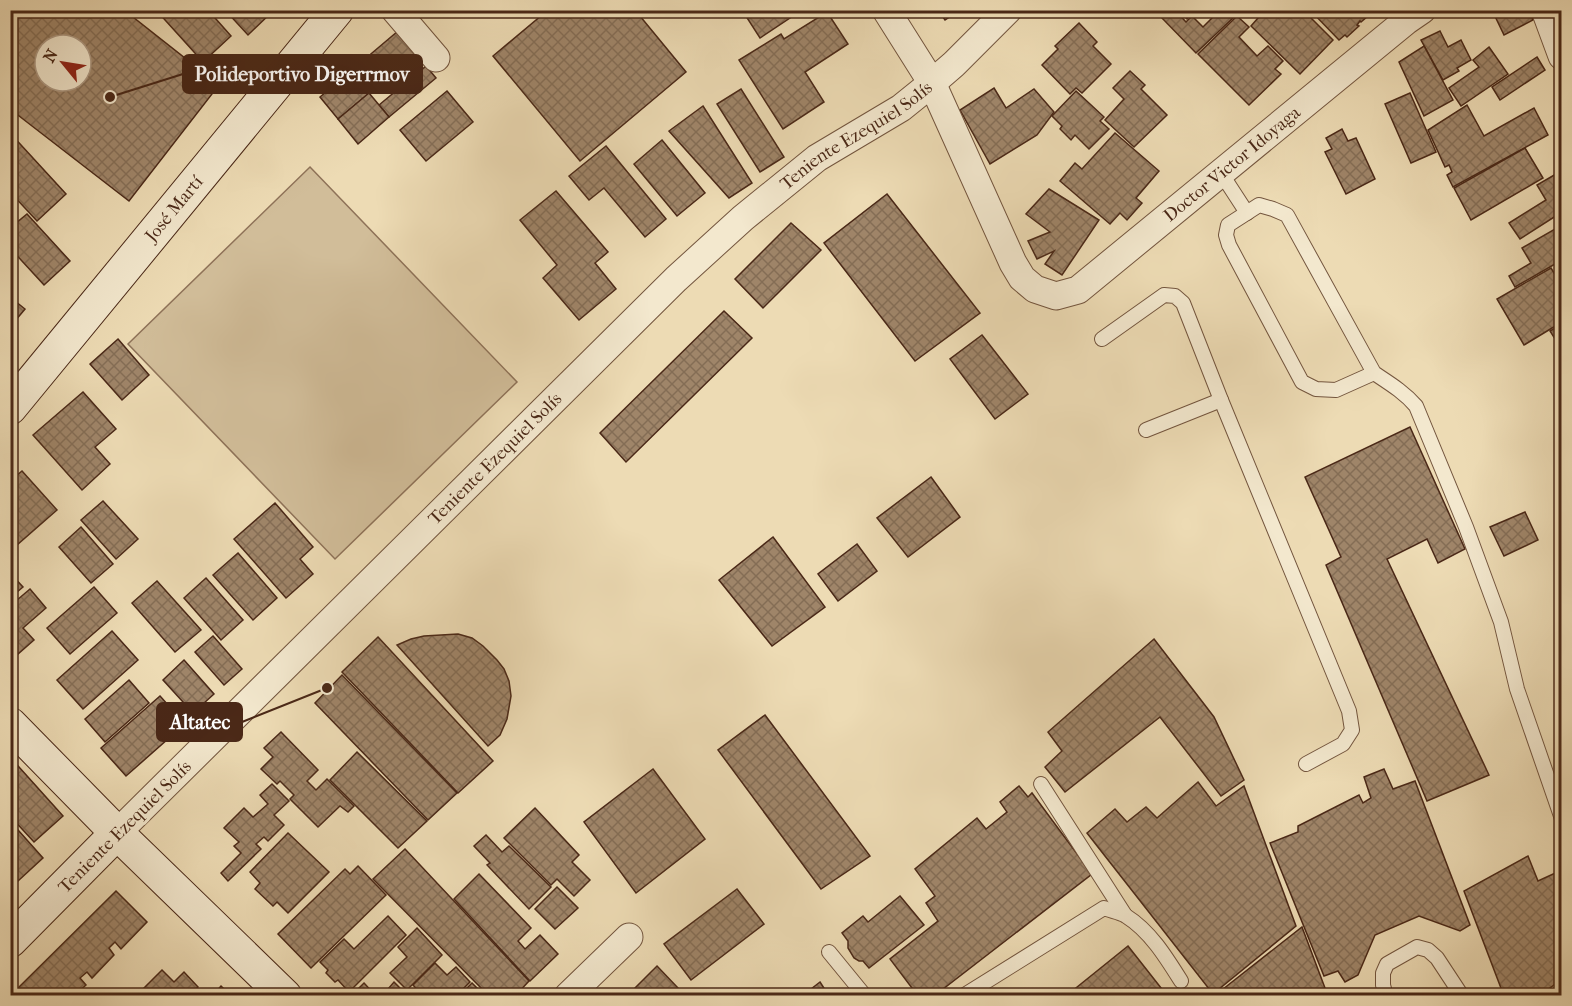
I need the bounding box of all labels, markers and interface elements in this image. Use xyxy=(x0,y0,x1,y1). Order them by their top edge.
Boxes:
north arrow xyxy=(33,33,93,93)
text: N xyxy=(39,45,62,66)
callout: Polideportivo Digerrmov xyxy=(183,55,422,93)
text: Polideportivo Digerrmov xyxy=(195,63,410,86)
street label: Teniente Ezequiel Solís xyxy=(776,76,937,194)
street label: Doctor Victor Idoyaga xyxy=(1159,101,1305,226)
street label: José Martí xyxy=(139,171,207,248)
street label: Teniente Ezequiel Solís xyxy=(424,388,566,529)
callout: Altatec xyxy=(157,703,242,741)
text: Altatec xyxy=(168,711,230,734)
street label: Teniente Ezequiel Solís xyxy=(54,756,196,898)

